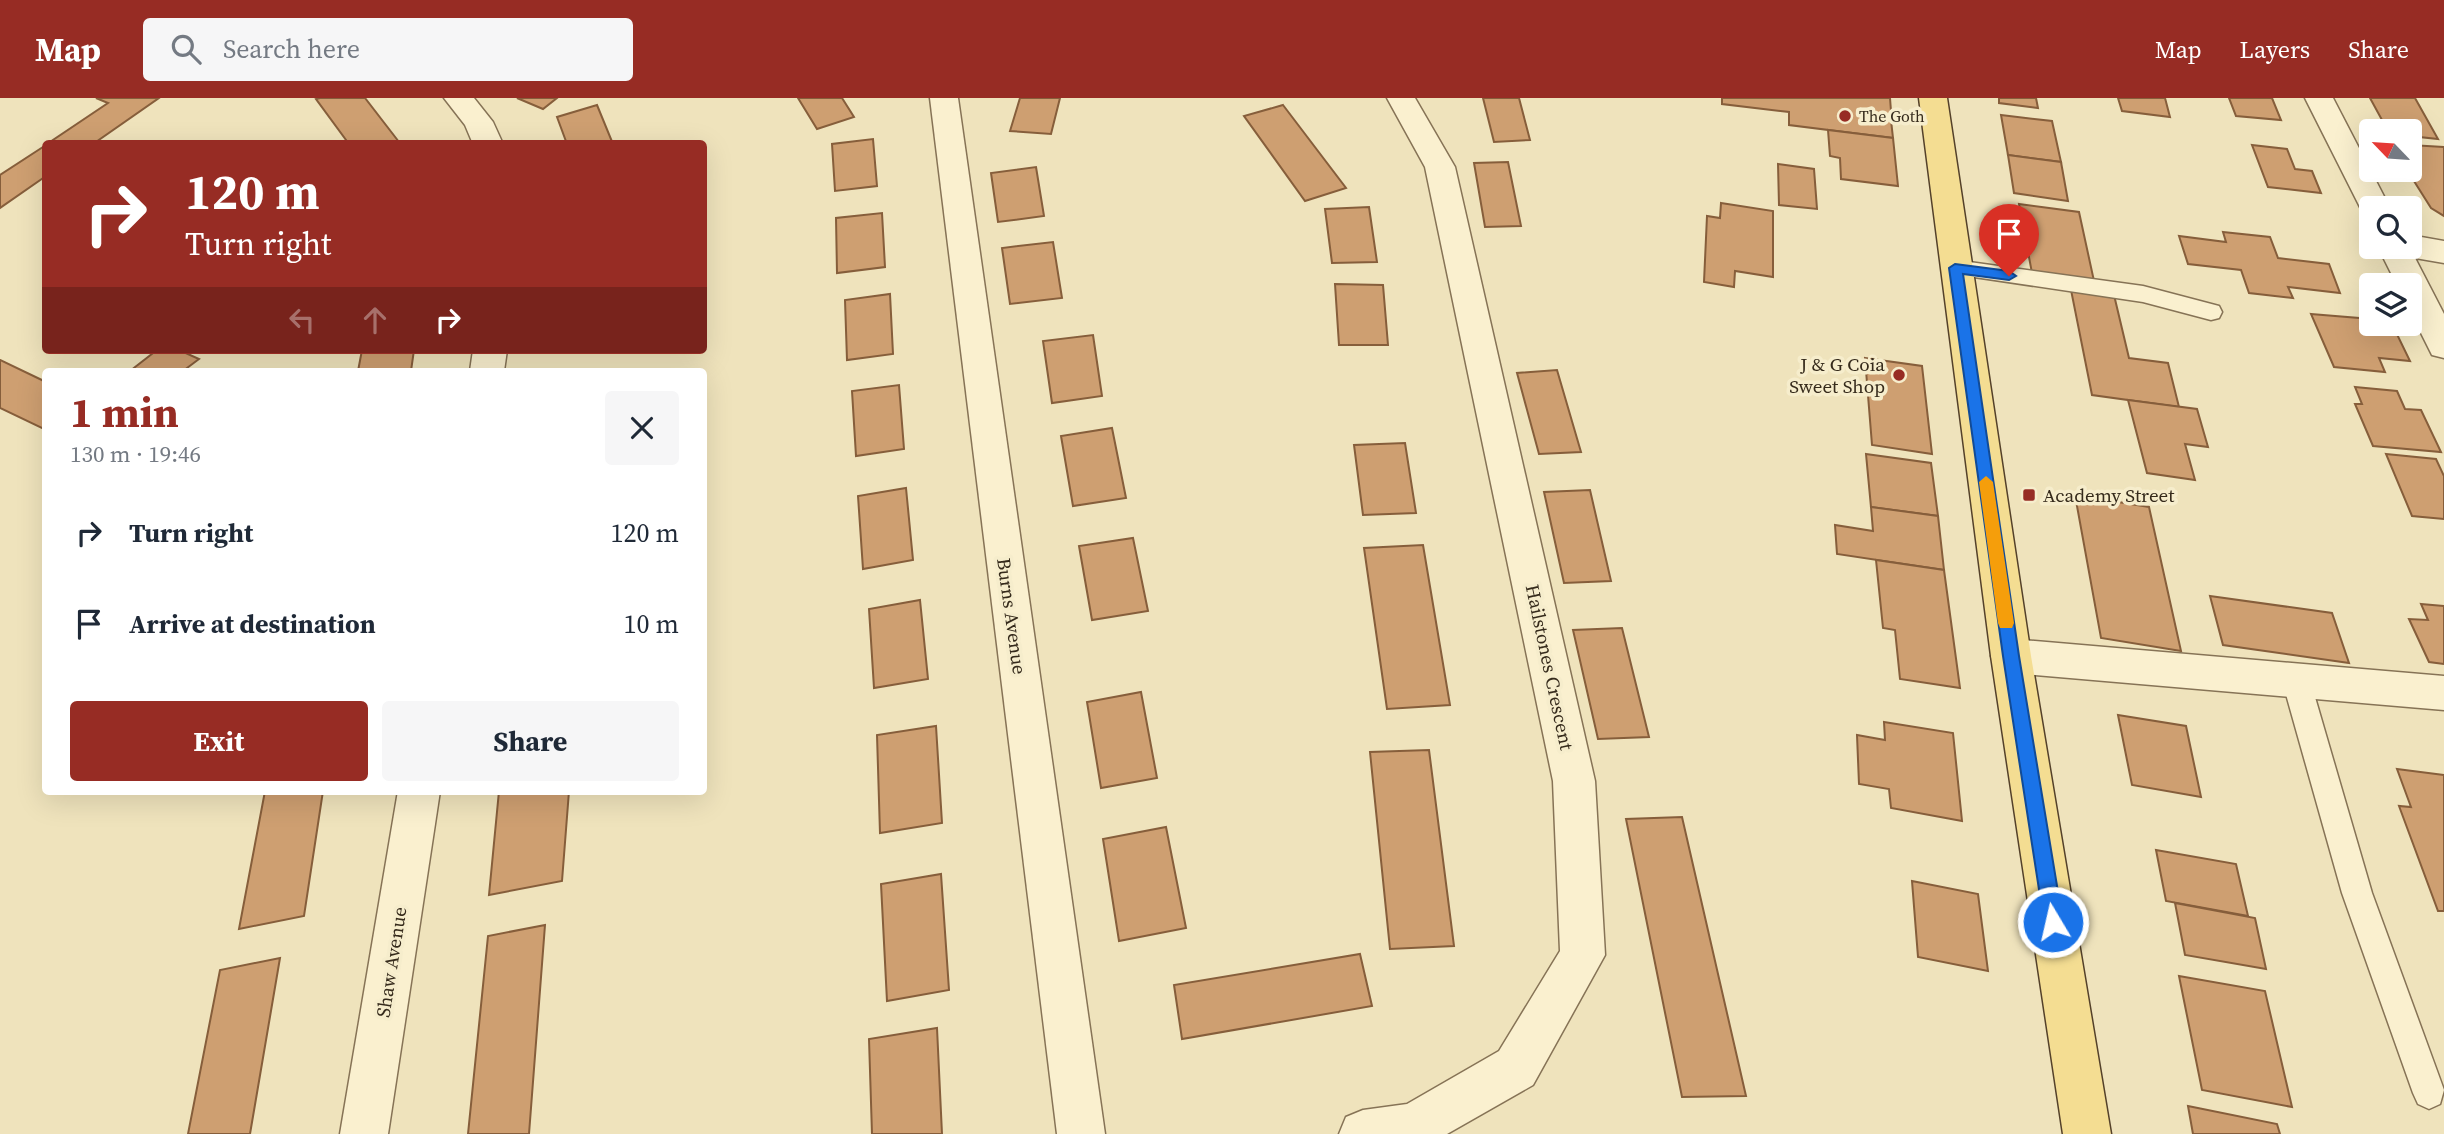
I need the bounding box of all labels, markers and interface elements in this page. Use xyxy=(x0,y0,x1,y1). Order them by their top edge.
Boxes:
search box xyxy=(143,18,633,81)
text: Map xyxy=(35,27,101,72)
icon: search xyxy=(167,30,205,68)
text: Search here xyxy=(223,31,360,67)
text: Map xyxy=(2155,33,2202,66)
text: Layers xyxy=(2240,33,2310,66)
text: Share xyxy=(2348,33,2409,66)
place label: The Goth xyxy=(1859,105,1925,127)
marker: The Goth xyxy=(1837,108,1853,124)
north arrow xyxy=(2359,119,2422,182)
map controls xyxy=(2359,119,2422,336)
text: 120 m xyxy=(185,158,320,225)
icon: right xyxy=(70,168,161,259)
button: search xyxy=(2359,196,2422,259)
pin xyxy=(1979,204,2039,276)
icon: arrive xyxy=(1990,215,2028,253)
text: Turn right xyxy=(185,222,331,266)
button: layers xyxy=(2359,273,2422,336)
icon: left xyxy=(283,301,321,339)
icon: ahead xyxy=(356,301,394,339)
icon: right xyxy=(429,301,467,339)
place label: J & G Coia Sweet Shop xyxy=(1789,351,1885,399)
marker: J & G Coia Sweet Shop xyxy=(1891,367,1907,383)
text: 1 min xyxy=(70,383,179,441)
button: close xyxy=(605,391,679,465)
text: 130 m · 19:46 xyxy=(70,438,201,470)
place label: Academy Street xyxy=(2043,482,2175,508)
marker: Academy Street xyxy=(2021,487,2037,503)
icon: right xyxy=(70,514,108,552)
text: Turn right xyxy=(129,515,253,551)
text: 120 m xyxy=(611,515,679,551)
street label: Burns Avenue xyxy=(991,556,1033,676)
street label: Hailstones Crescent xyxy=(1520,582,1580,753)
icon: arrive xyxy=(70,605,108,643)
text: Arrive at destination xyxy=(129,606,376,642)
text: 10 m xyxy=(624,606,679,642)
button: Exit xyxy=(70,701,368,781)
button: Share xyxy=(382,701,679,781)
position arrow xyxy=(2016,885,2090,959)
street label: Shaw Avenue xyxy=(369,905,413,1019)

